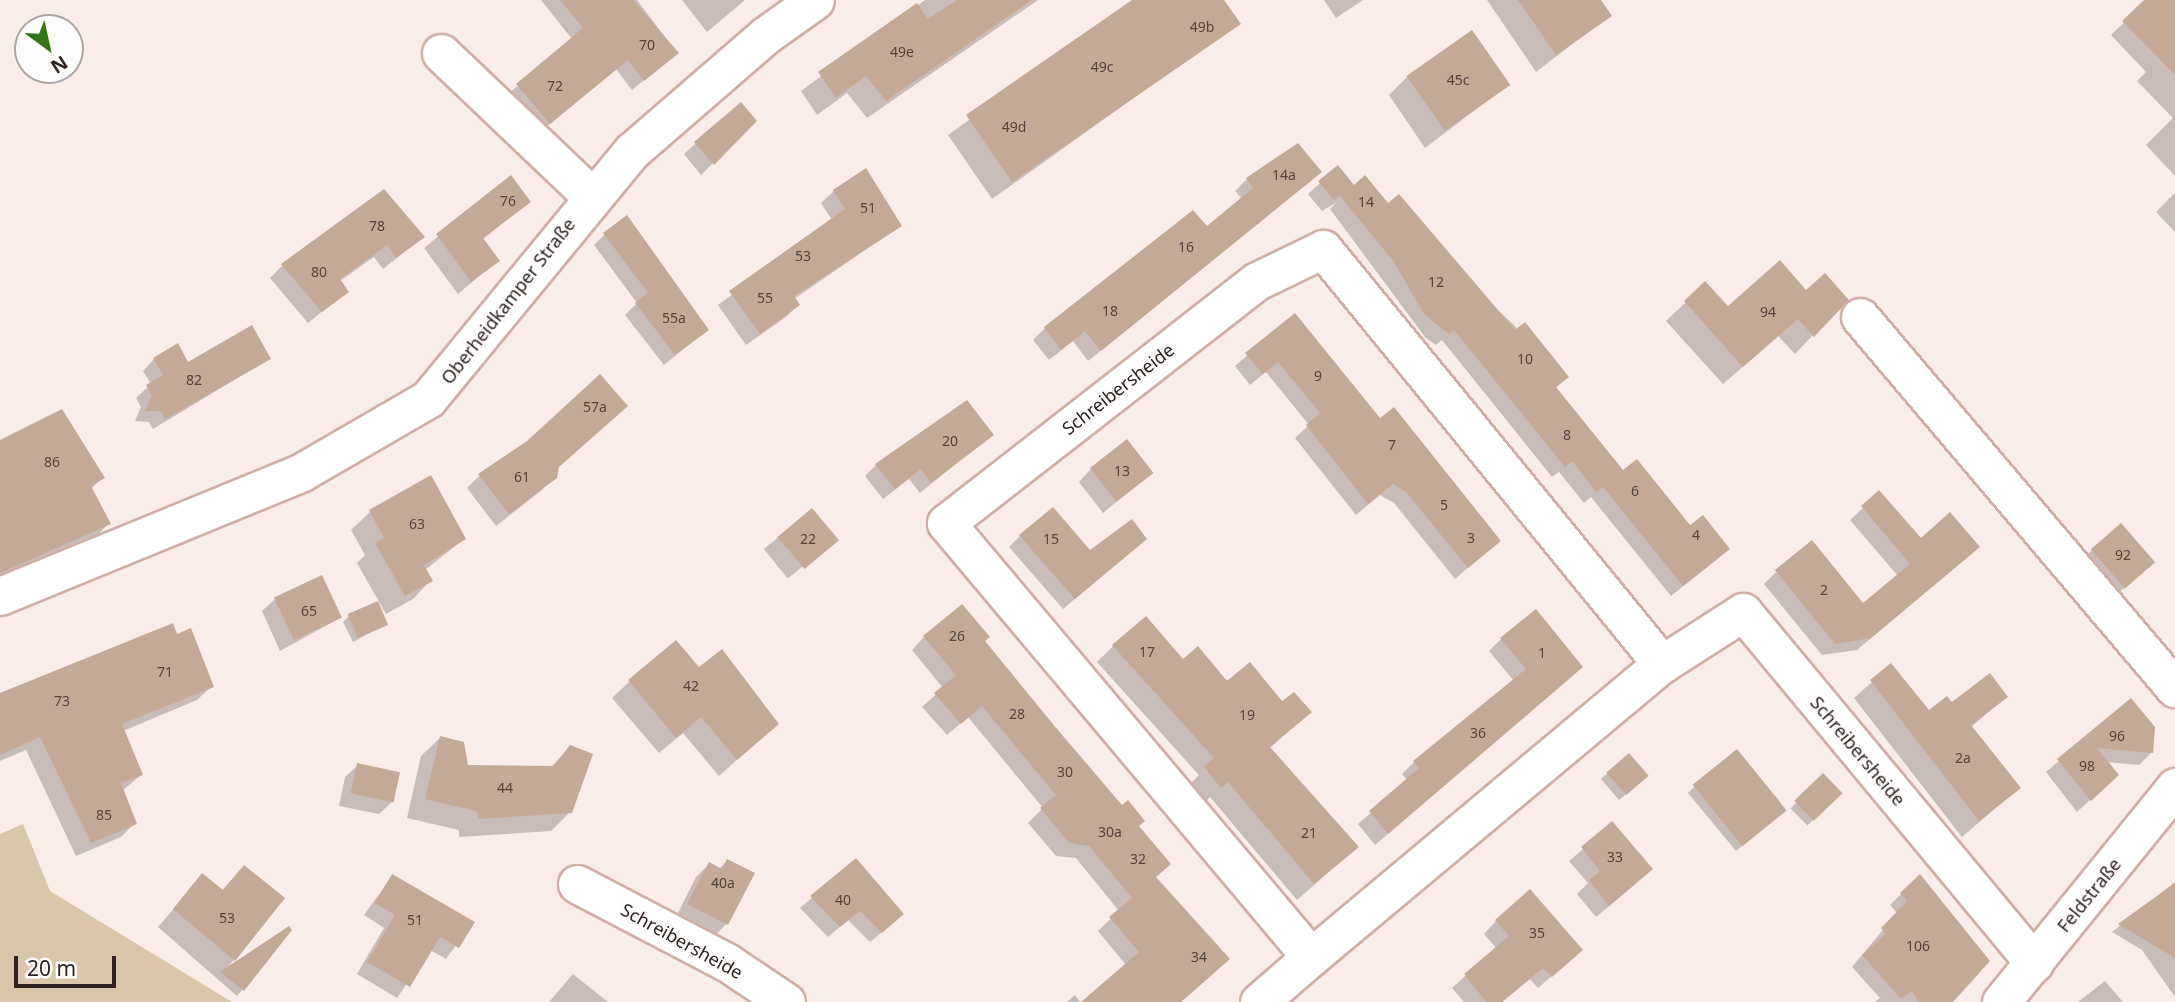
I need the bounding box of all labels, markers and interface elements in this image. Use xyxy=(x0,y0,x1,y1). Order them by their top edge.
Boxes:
north arrow xyxy=(14,14,84,84)
house number: 49b xyxy=(1190,19,1214,35)
house number: 70 xyxy=(639,37,655,53)
house number: 49e xyxy=(890,44,914,60)
text: N xyxy=(46,50,73,80)
house number: 49c xyxy=(1091,59,1113,75)
house number: 45c xyxy=(1447,72,1469,88)
house number: 72 xyxy=(547,78,563,94)
house number: 49d xyxy=(1002,119,1026,135)
house number: 14a xyxy=(1272,167,1296,183)
house number: 76 xyxy=(500,193,516,209)
house number: 14 xyxy=(1358,194,1374,210)
house number: 51 xyxy=(860,200,876,216)
street label: Oberheidkamper Straße xyxy=(436,214,580,388)
house number: 78 xyxy=(369,218,385,234)
house number: 16 xyxy=(1178,239,1194,255)
house number: 53 xyxy=(795,248,811,264)
house number: 80 xyxy=(311,264,327,280)
house number: 12 xyxy=(1428,274,1444,290)
house number: 55 xyxy=(757,290,773,306)
house number: 18 xyxy=(1102,303,1118,319)
house number: 94 xyxy=(1760,304,1776,320)
house number: 55a xyxy=(662,310,686,326)
street label: Schreibersheide xyxy=(1058,339,1178,439)
house number: 10 xyxy=(1517,351,1533,367)
house number: 9 xyxy=(1314,368,1322,384)
house number: 82 xyxy=(186,372,202,388)
house number: 57a xyxy=(583,399,607,415)
house number: 8 xyxy=(1563,427,1571,443)
house number: 20 xyxy=(942,433,958,449)
house number: 7 xyxy=(1388,437,1396,453)
house number: 86 xyxy=(44,454,60,470)
house number: 13 xyxy=(1114,463,1130,479)
house number: 61 xyxy=(514,469,530,485)
house number: 6 xyxy=(1631,483,1639,499)
house number: 5 xyxy=(1440,497,1448,513)
house number: 63 xyxy=(409,516,425,532)
house number: 4 xyxy=(1692,527,1700,543)
house number: 3 xyxy=(1467,530,1475,546)
house number: 22 xyxy=(800,531,816,547)
house number: 15 xyxy=(1043,531,1059,547)
house number: 92 xyxy=(2115,547,2131,563)
house number: 2 xyxy=(1820,582,1828,598)
house number: 65 xyxy=(301,603,317,619)
house number: 26 xyxy=(949,628,965,644)
house number: 17 xyxy=(1139,644,1155,660)
house number: 1 xyxy=(1538,645,1546,661)
house number: 71 xyxy=(157,664,173,680)
house number: 42 xyxy=(683,678,699,694)
street label: Schreibersheide xyxy=(1806,692,1910,810)
house number: 73 xyxy=(54,693,70,709)
house number: 28 xyxy=(1009,706,1025,722)
house number: 19 xyxy=(1239,707,1255,723)
house number: 36 xyxy=(1470,725,1486,741)
house number: 96 xyxy=(2109,728,2125,744)
house number: 2a xyxy=(1955,750,1971,766)
house number: 98 xyxy=(2079,758,2095,774)
house number: 30 xyxy=(1057,764,1073,780)
house number: 44 xyxy=(497,780,513,796)
house number: 85 xyxy=(96,807,112,823)
house number: 30a xyxy=(1098,824,1122,840)
house number: 21 xyxy=(1301,825,1317,841)
house number: 33 xyxy=(1607,849,1623,865)
house number: 32 xyxy=(1130,851,1146,867)
street label: Feldstraße xyxy=(2053,854,2125,936)
house number: 40a xyxy=(711,875,735,891)
house number: 40 xyxy=(835,892,851,908)
street label: Schreibersheide xyxy=(617,899,747,983)
house number: 53 xyxy=(219,910,235,926)
house number: 51 xyxy=(407,912,423,928)
house number: 35 xyxy=(1529,925,1545,941)
house number: 106 xyxy=(1906,938,1930,954)
scale bar xyxy=(18,942,119,986)
house number: 34 xyxy=(1191,949,1207,965)
text: 20 m xyxy=(27,954,76,982)

